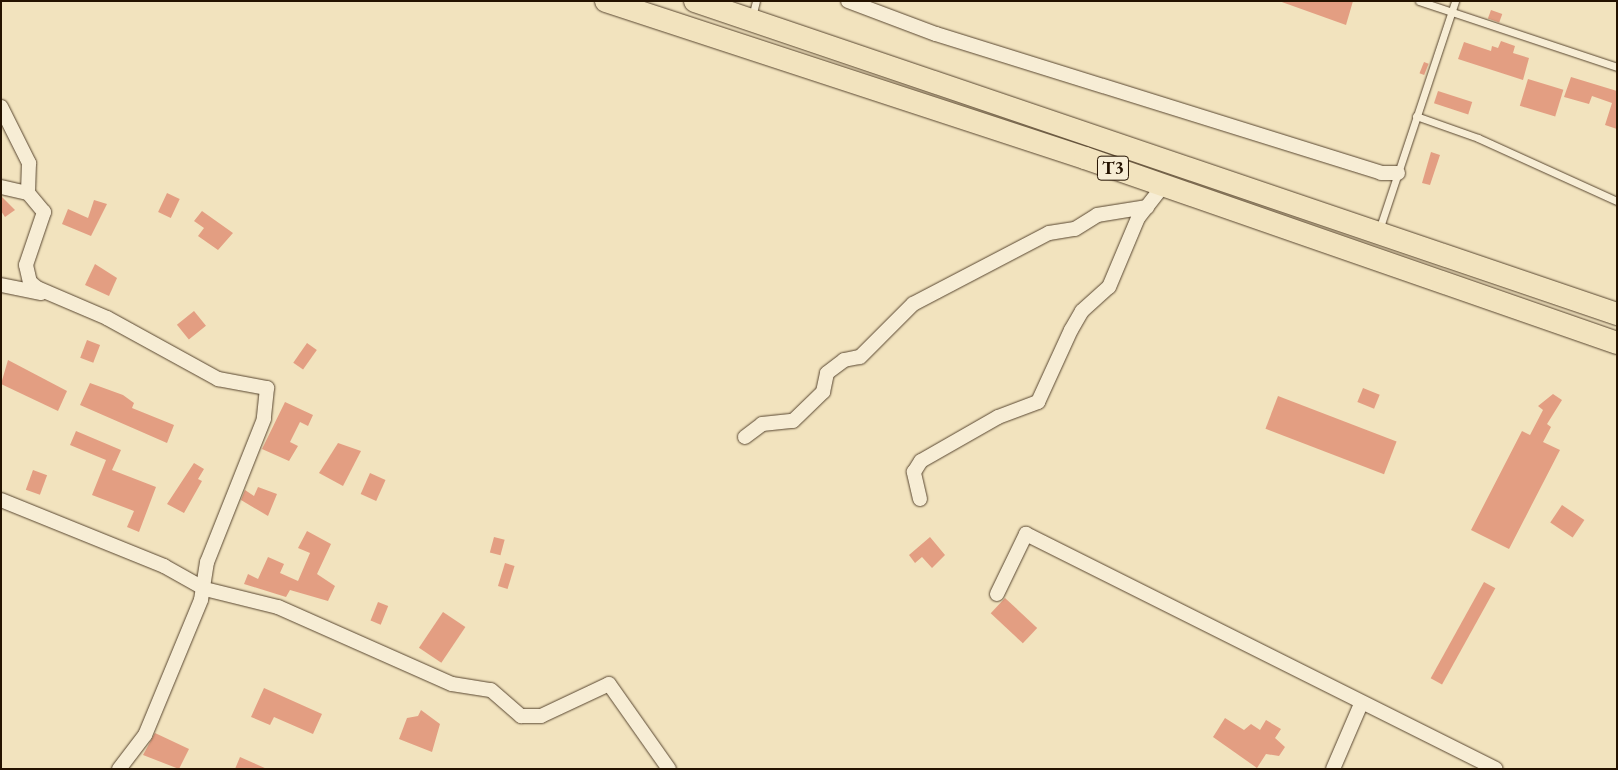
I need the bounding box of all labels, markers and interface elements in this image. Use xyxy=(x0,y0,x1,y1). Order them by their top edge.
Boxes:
road number: T3 xyxy=(1097,152,1129,184)

